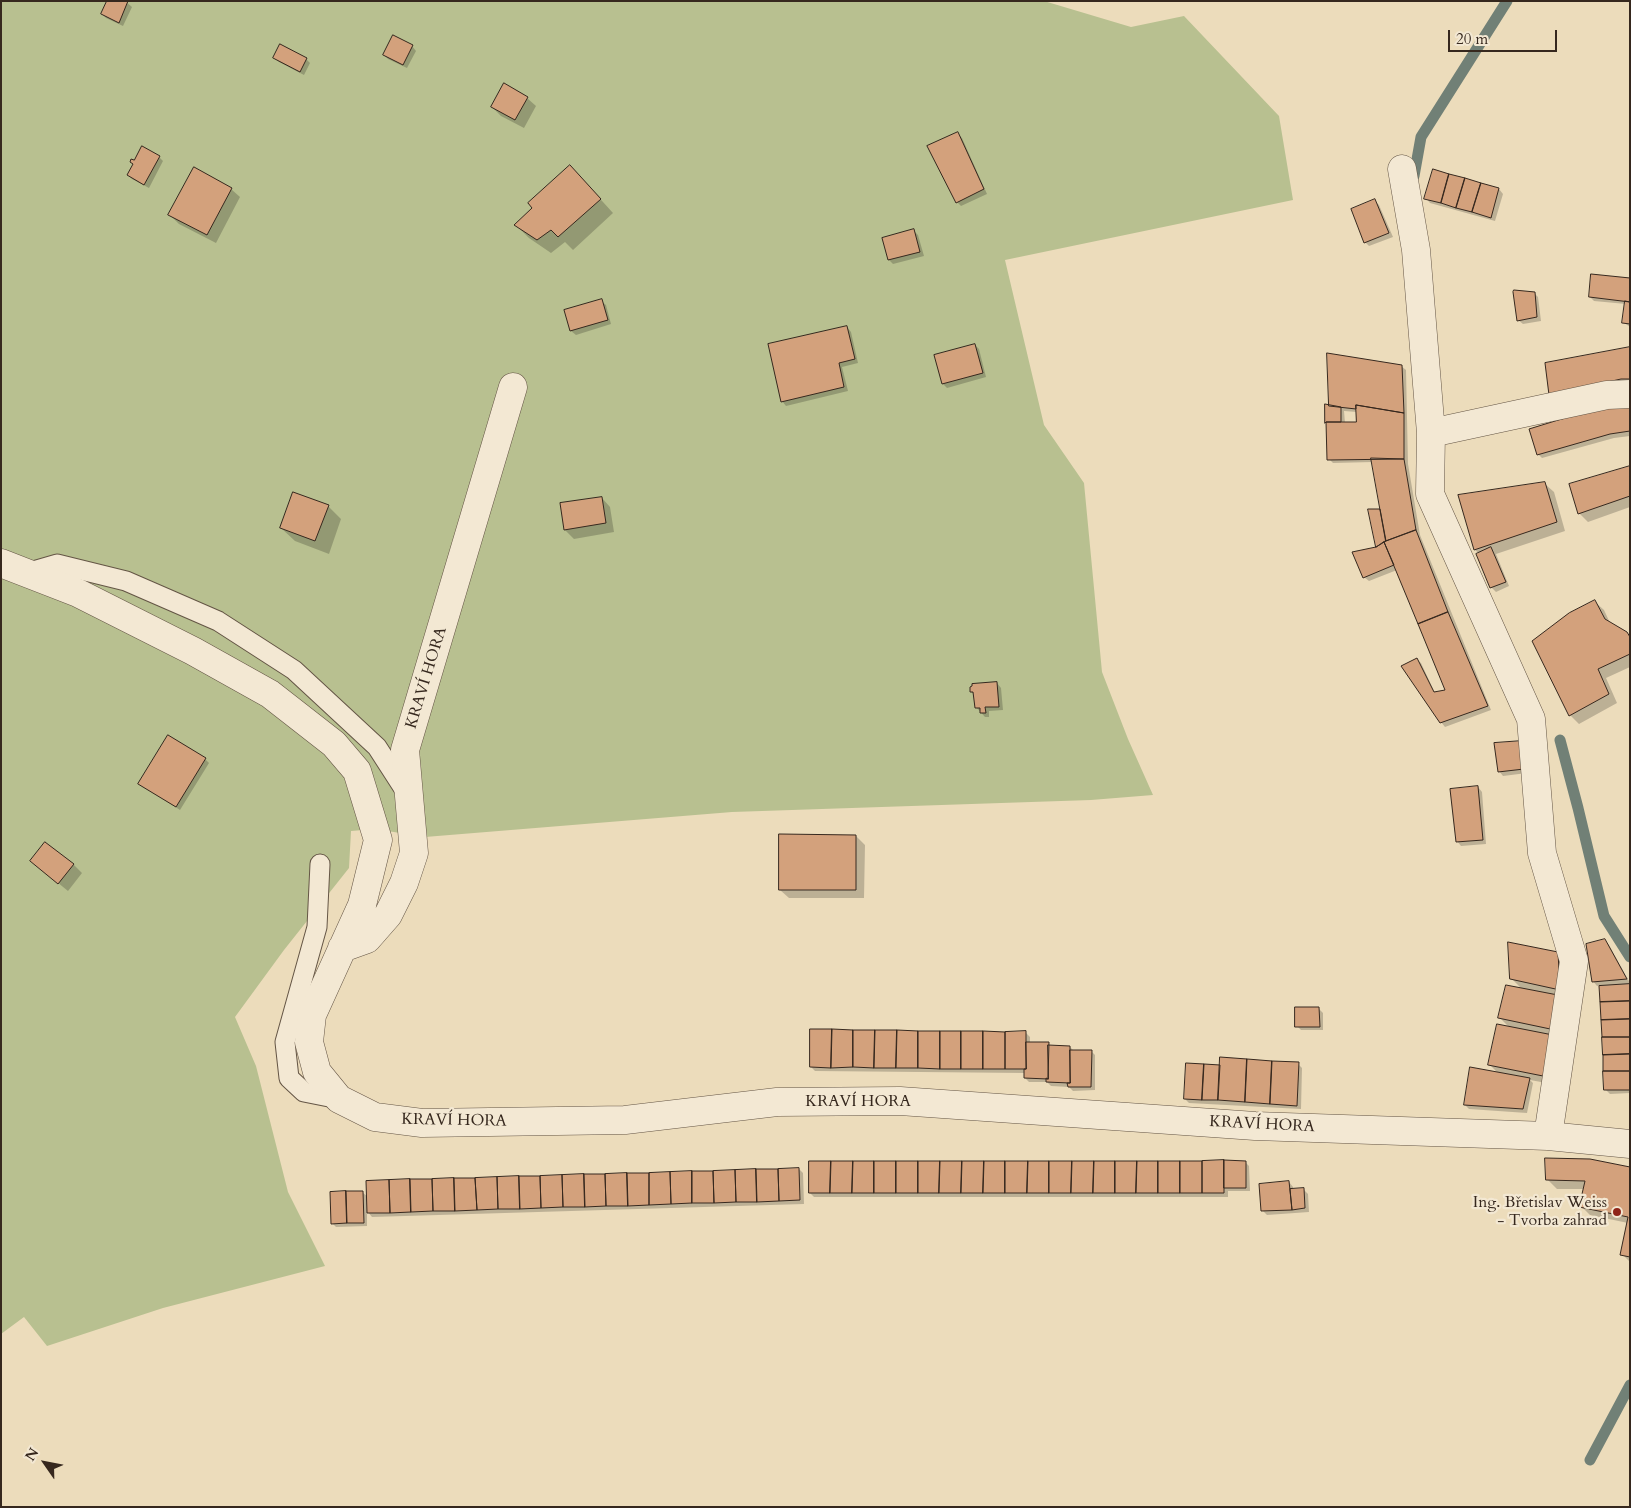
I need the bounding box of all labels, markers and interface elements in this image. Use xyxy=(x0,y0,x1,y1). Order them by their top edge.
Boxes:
scale bar xyxy=(1451,20,1560,52)
text: 20 m xyxy=(1456,29,1488,49)
street label: KRAVÍ HORA xyxy=(402,625,452,731)
street label: KRAVÍ HORA xyxy=(805,1092,911,1112)
street label: KRAVÍ HORA xyxy=(401,1110,507,1132)
street label: KRAVÍ HORA xyxy=(1209,1113,1315,1137)
place label: Ing. Břetislav Weiss - Tvorba zahrad xyxy=(1473,1193,1607,1231)
marker: Ing. Břetislav Weiss - Tvorba zahrad xyxy=(1611,1206,1623,1218)
north arrow xyxy=(20,1438,70,1488)
text: N xyxy=(21,1444,43,1465)

